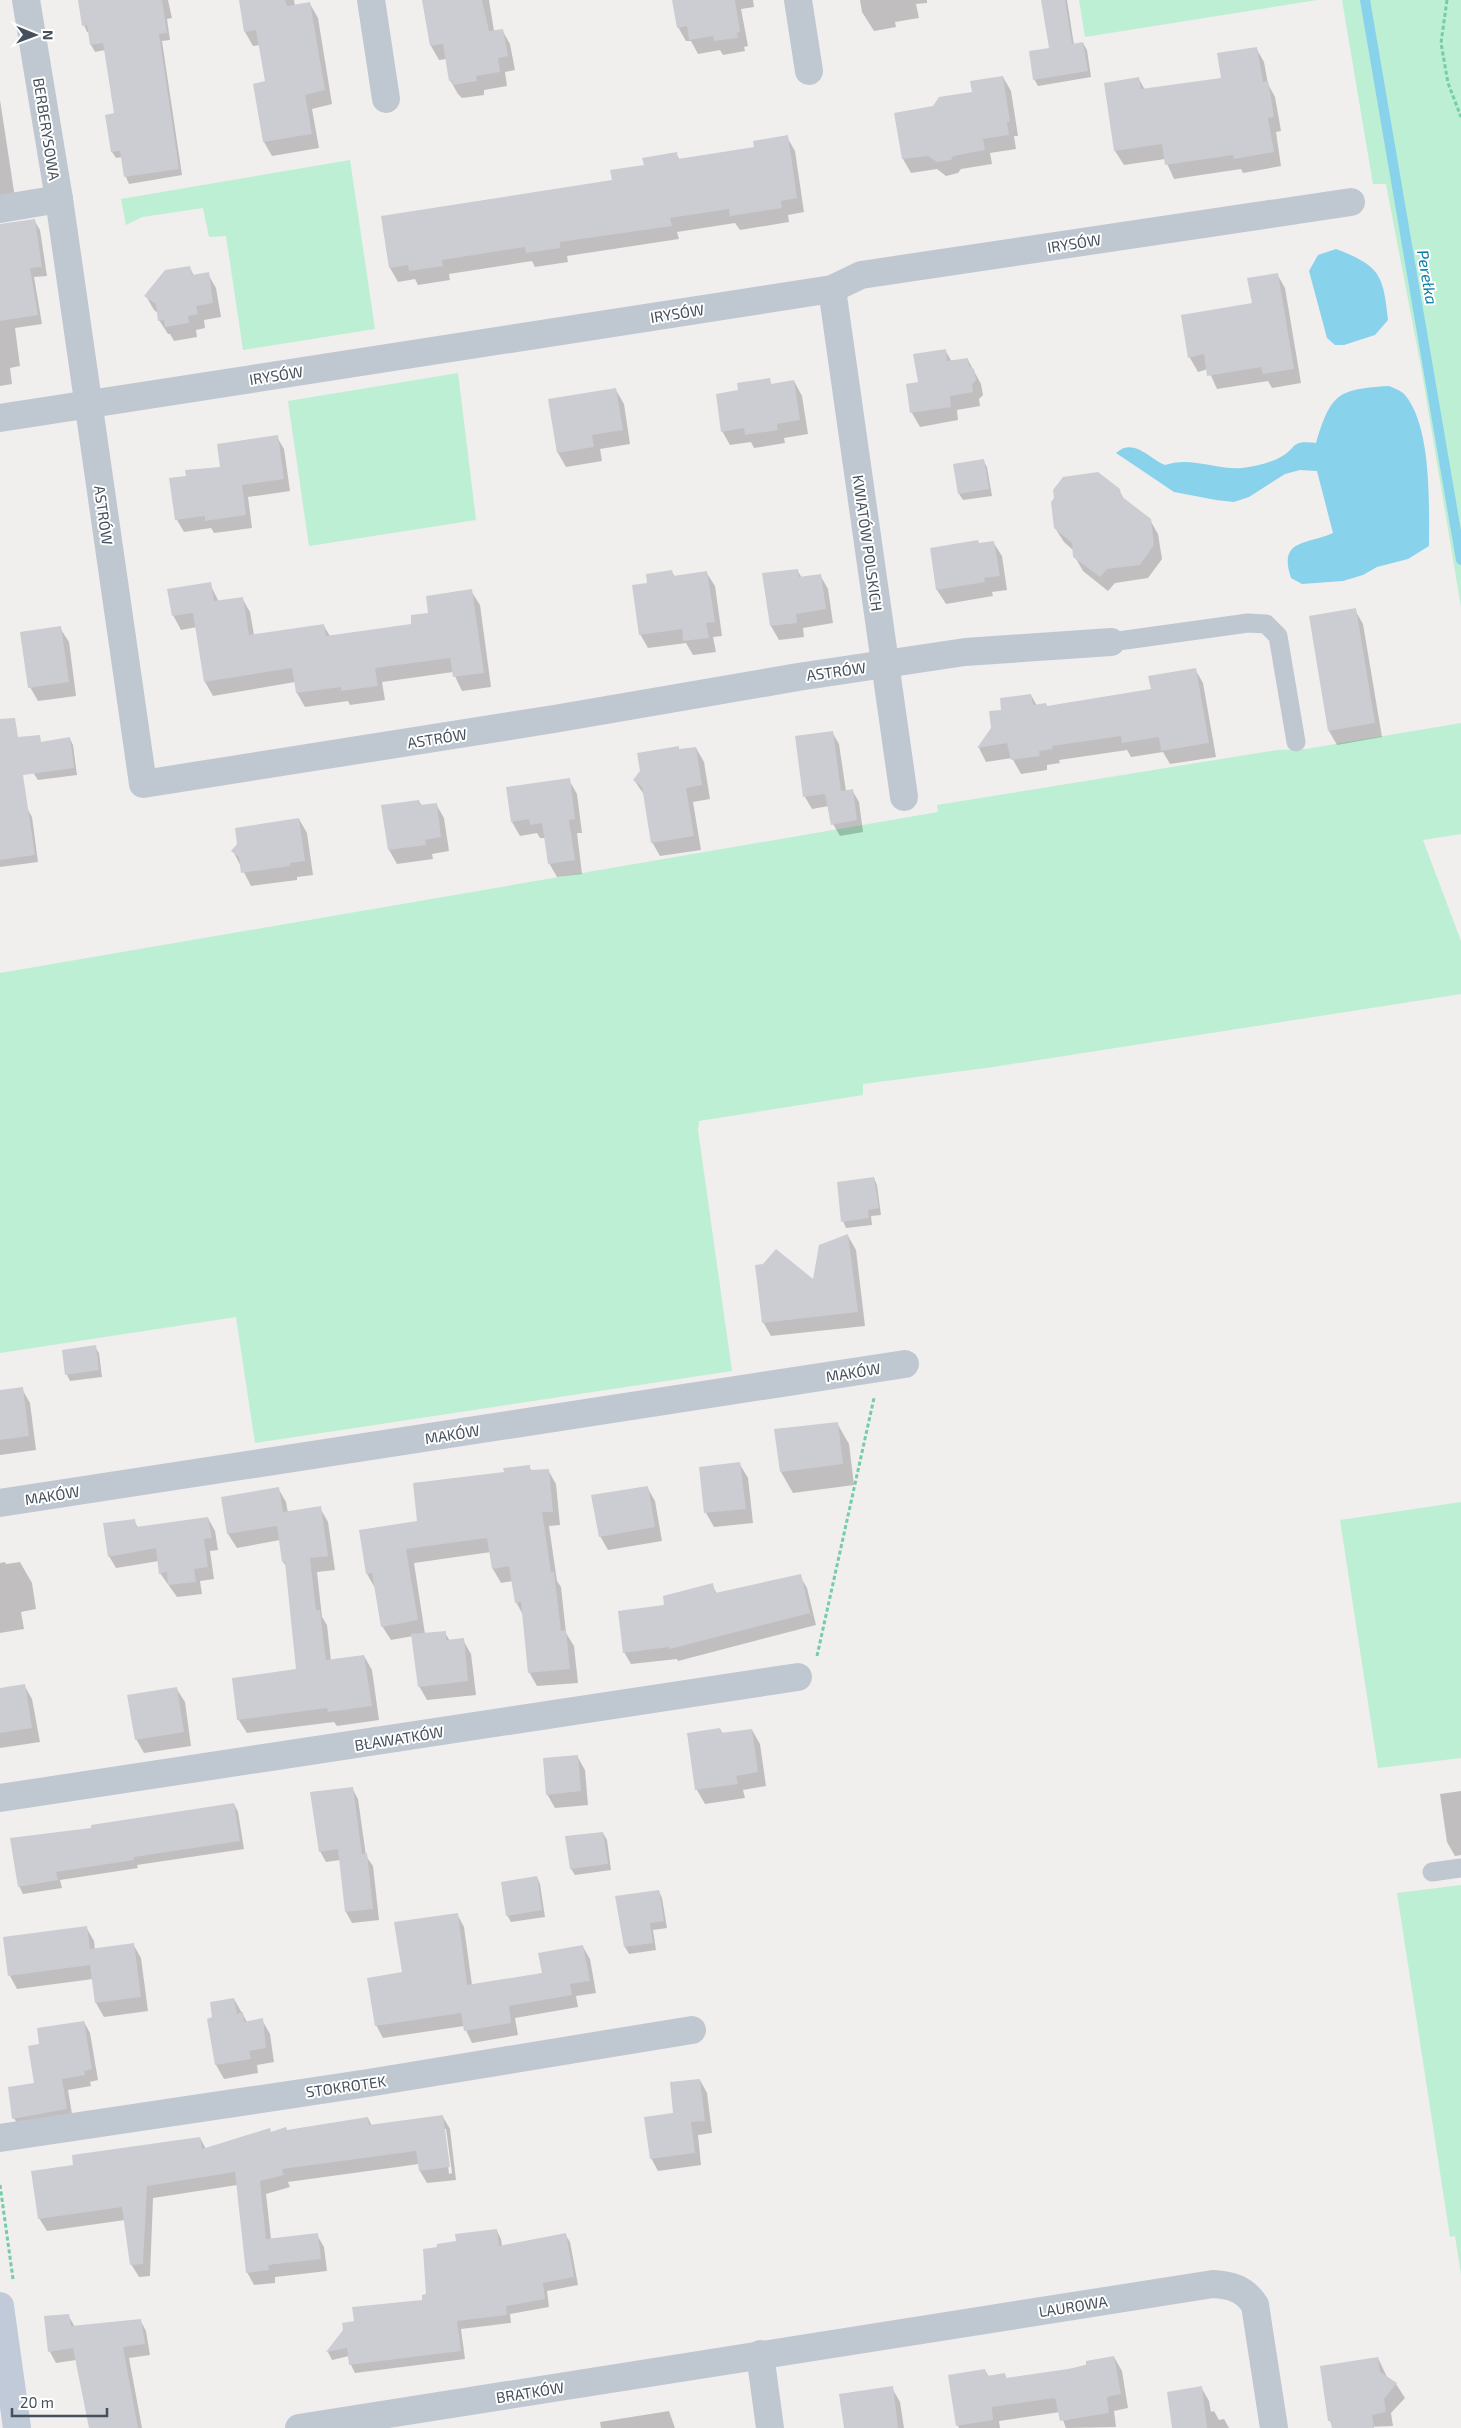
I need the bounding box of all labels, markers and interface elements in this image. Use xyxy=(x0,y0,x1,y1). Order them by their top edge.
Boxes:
north arrow xyxy=(10,10,60,60)
text: N xyxy=(40,30,57,40)
street label: BERBERYSOWA xyxy=(30,76,64,182)
street label: IRYSÓW xyxy=(1046,230,1102,256)
water label: Perełka xyxy=(1414,248,1442,306)
street label: IRYSÓW xyxy=(649,300,705,326)
street label: IRYSÓW xyxy=(248,362,304,388)
street label: KWIATÓW POLSKICH xyxy=(850,474,886,612)
street label: ASTRÓW xyxy=(91,484,117,546)
street label: ASTRÓW xyxy=(805,658,867,684)
street label: ASTRÓW xyxy=(406,724,468,752)
street label: MAKÓW xyxy=(824,1359,882,1385)
street label: MAKÓW xyxy=(423,1421,481,1447)
street label: MAKÓW xyxy=(23,1482,81,1508)
street label: BŁAWATKÓW xyxy=(353,1722,445,1754)
street label: STOKROTEK xyxy=(305,2071,387,2101)
street label: LAUROWA xyxy=(1037,2292,1109,2320)
street label: BRATKÓW xyxy=(495,2378,565,2406)
scale bar xyxy=(12,2386,108,2418)
text: 20 m xyxy=(20,2393,54,2411)

